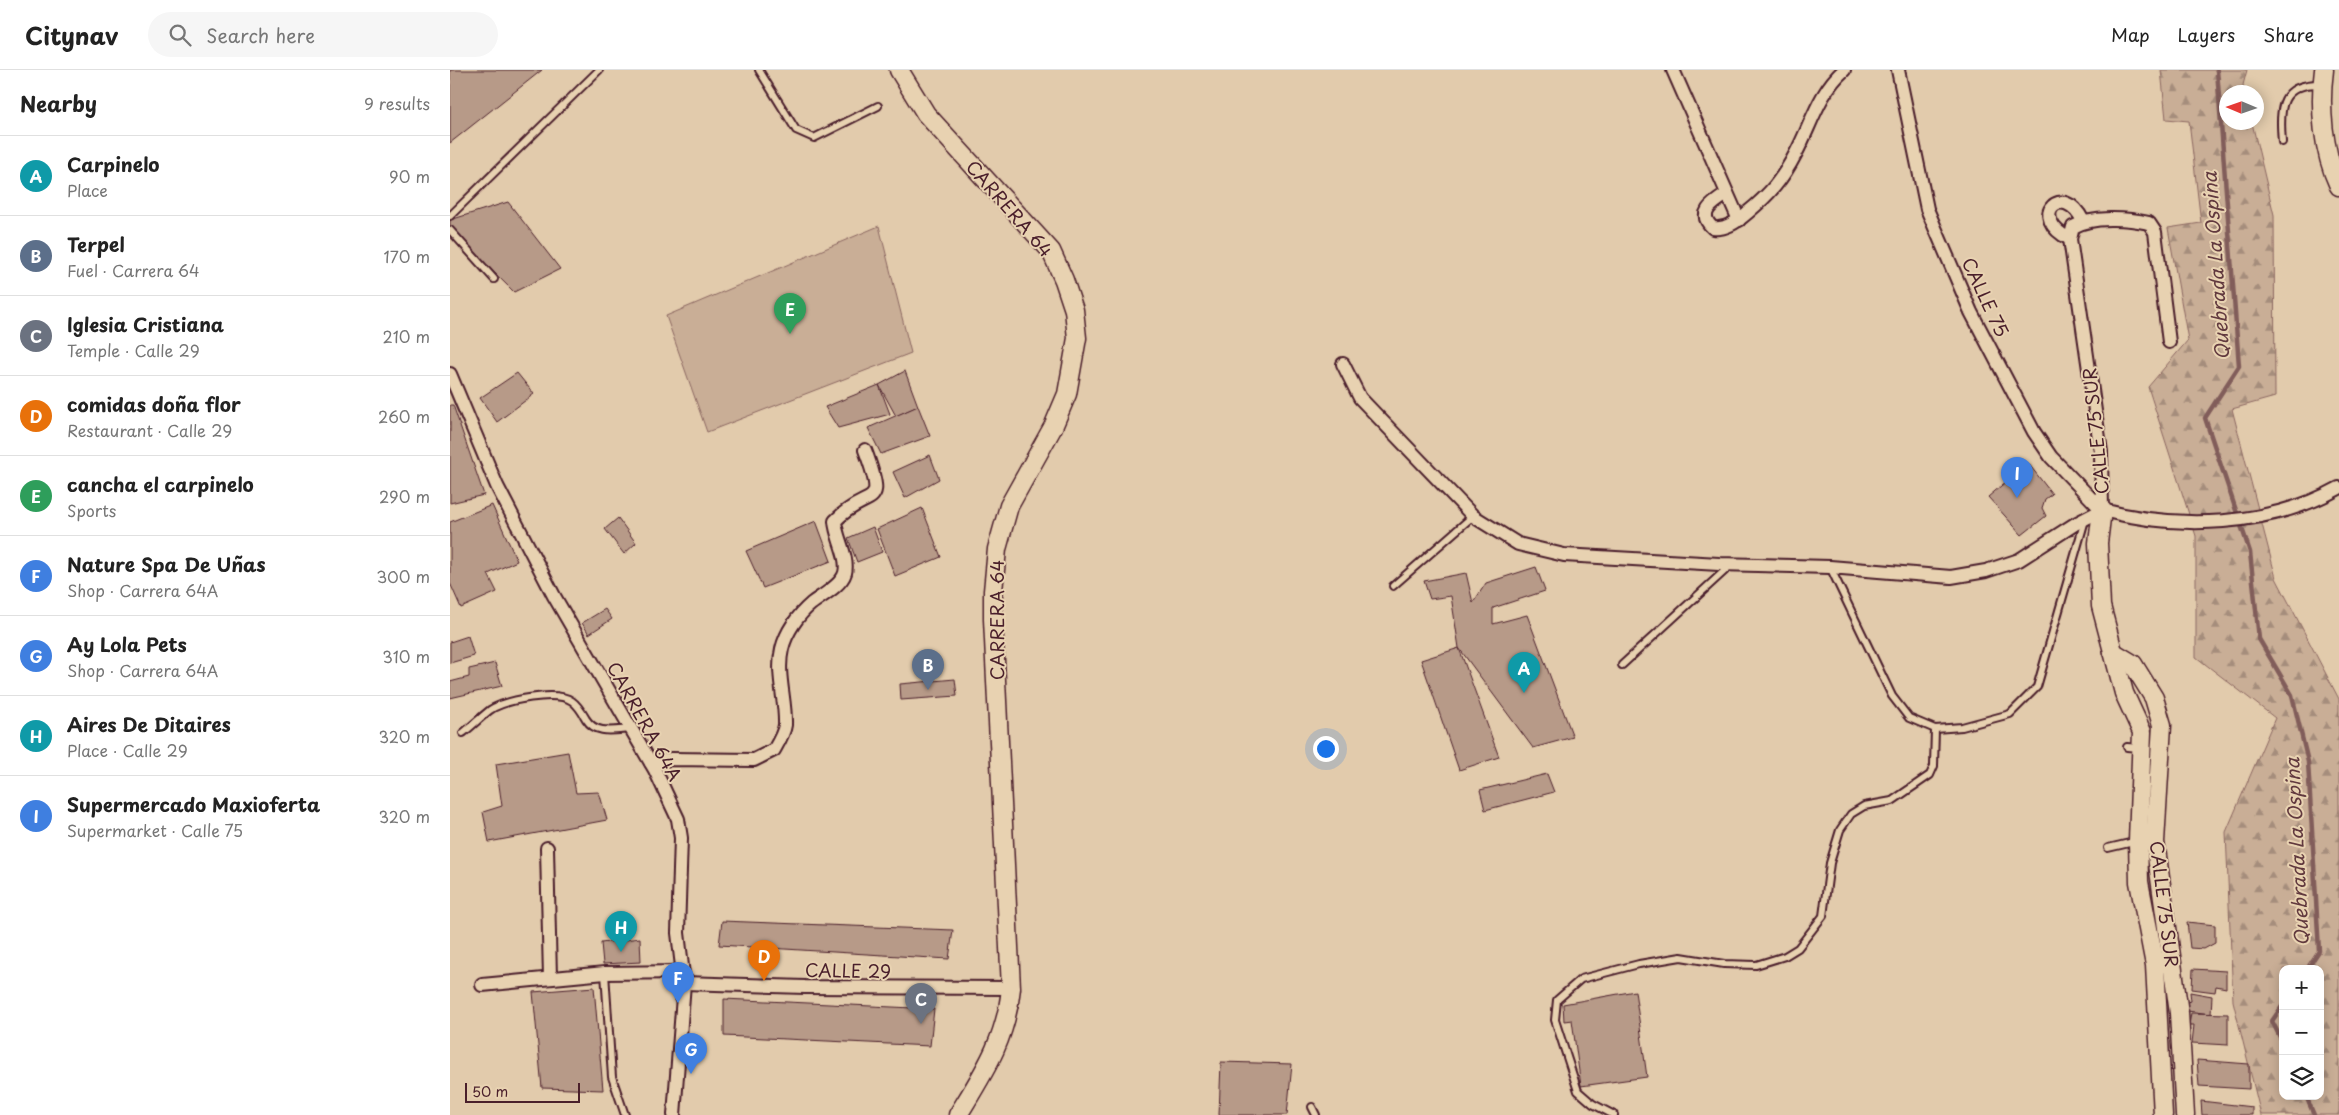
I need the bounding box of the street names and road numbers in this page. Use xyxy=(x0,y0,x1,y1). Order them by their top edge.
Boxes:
street label: CARRERA 64 xyxy=(960,154,1060,262)
street label: CALLE 75 xyxy=(1956,253,2016,341)
street label: CALLE 75 SUR xyxy=(2075,366,2115,496)
street label: CARRERA 64 xyxy=(983,560,1010,680)
street label: CARRERA 64A xyxy=(601,656,689,786)
street label: CALLE 75 SUR xyxy=(2144,839,2186,969)
street label: CALLE 29 xyxy=(805,956,891,984)

